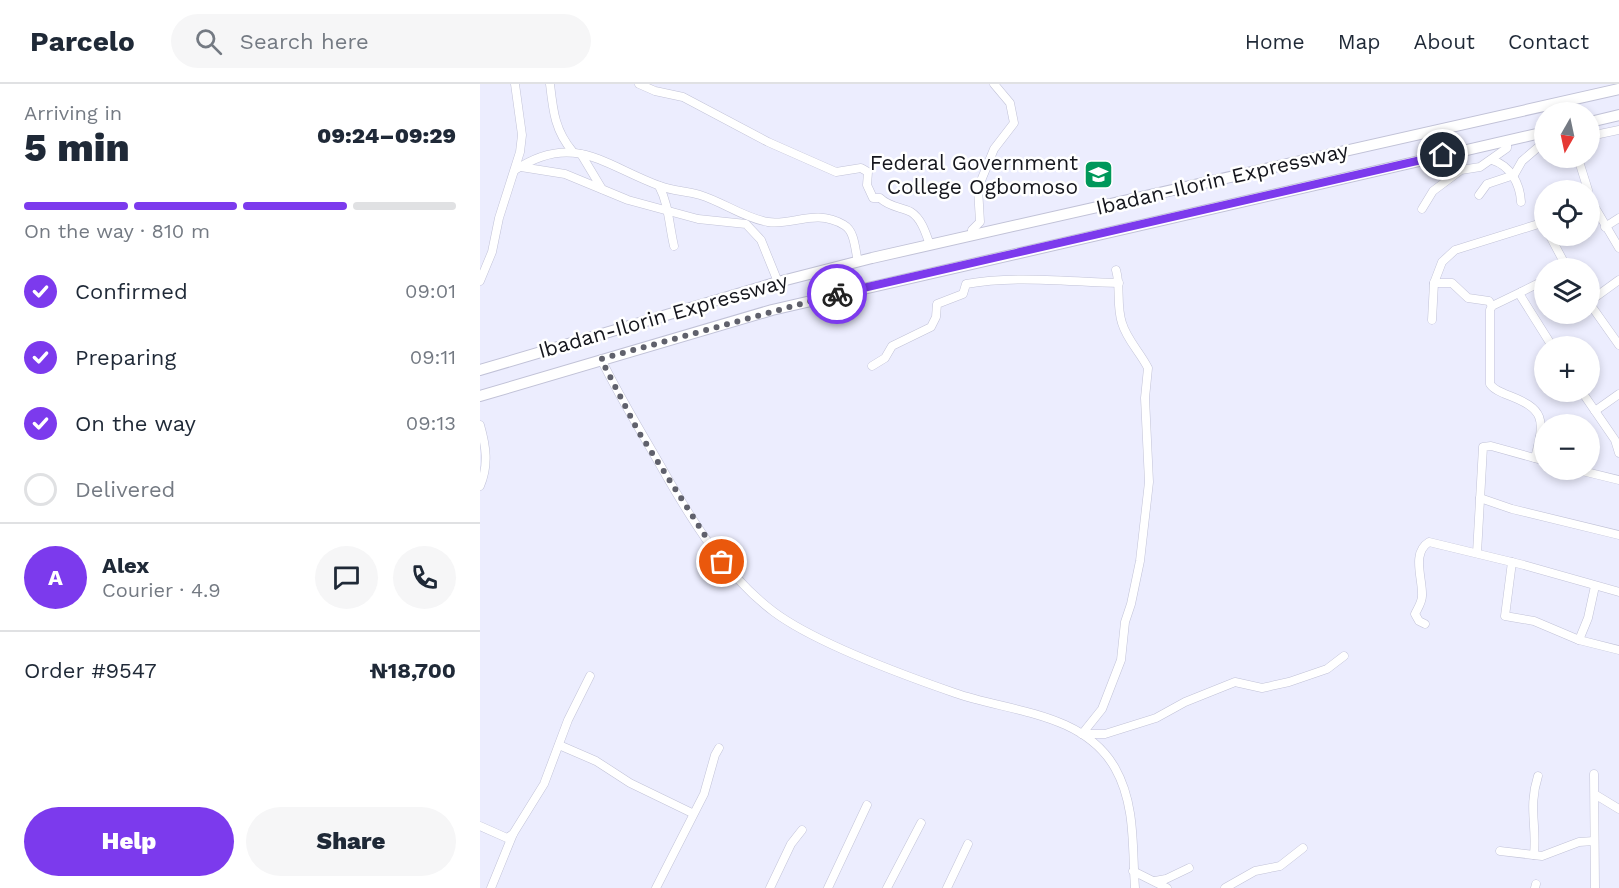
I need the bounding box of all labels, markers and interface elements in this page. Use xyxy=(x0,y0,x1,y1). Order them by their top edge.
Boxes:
search box xyxy=(171,14,591,68)
text: Parcelo xyxy=(30,25,135,58)
icon: search xyxy=(192,25,225,58)
text: Search here xyxy=(240,29,369,54)
text: Home xyxy=(1245,29,1305,54)
text: Map xyxy=(1338,29,1381,54)
text: About xyxy=(1414,29,1475,54)
text: Contact xyxy=(1508,29,1589,54)
text: Arriving in xyxy=(24,101,122,125)
north arrow xyxy=(1534,102,1600,168)
map controls xyxy=(1534,102,1600,480)
text: 09:24–09:29 xyxy=(317,123,456,148)
text: 5 min xyxy=(24,125,130,170)
pin xyxy=(1417,129,1468,180)
street label: Ibadan-Ilorin Expressway xyxy=(1093,137,1351,220)
icon: home xyxy=(1426,138,1459,171)
place label: Federal Government College Ogbomoso xyxy=(870,150,1078,199)
school or university icon: Federal Government College Ogbomoso xyxy=(1083,159,1115,191)
button: locate xyxy=(1534,180,1600,246)
text: On the way · 810 m xyxy=(24,219,210,243)
button: layers xyxy=(1534,258,1600,324)
courier xyxy=(807,264,867,324)
street label: Ibadan-Ilorin Expressway xyxy=(535,268,791,363)
icon: check xyxy=(24,275,57,308)
icon: bike xyxy=(821,278,854,311)
text: Confirmed xyxy=(75,279,188,304)
text: 09:01 xyxy=(405,279,456,303)
button: + xyxy=(1534,336,1600,402)
icon: check xyxy=(24,341,57,374)
text: Preparing xyxy=(75,345,176,370)
text: 09:11 xyxy=(410,345,456,369)
icon: check xyxy=(24,407,57,440)
text: On the way xyxy=(75,411,196,436)
text: 09:13 xyxy=(406,411,456,435)
button: − xyxy=(1534,414,1600,480)
text: Delivered xyxy=(75,477,175,502)
pin xyxy=(696,536,747,587)
icon: bag xyxy=(705,545,738,578)
button: chat xyxy=(315,546,378,609)
button: phone xyxy=(393,546,456,609)
text: Alex xyxy=(102,553,149,578)
text: A xyxy=(48,565,63,590)
text: Courier · 4.9 xyxy=(102,578,221,602)
text: Order #9547 xyxy=(24,658,157,683)
text: ₦18,700 xyxy=(370,658,456,683)
button: Help xyxy=(24,807,234,876)
button: Share xyxy=(246,807,456,876)

